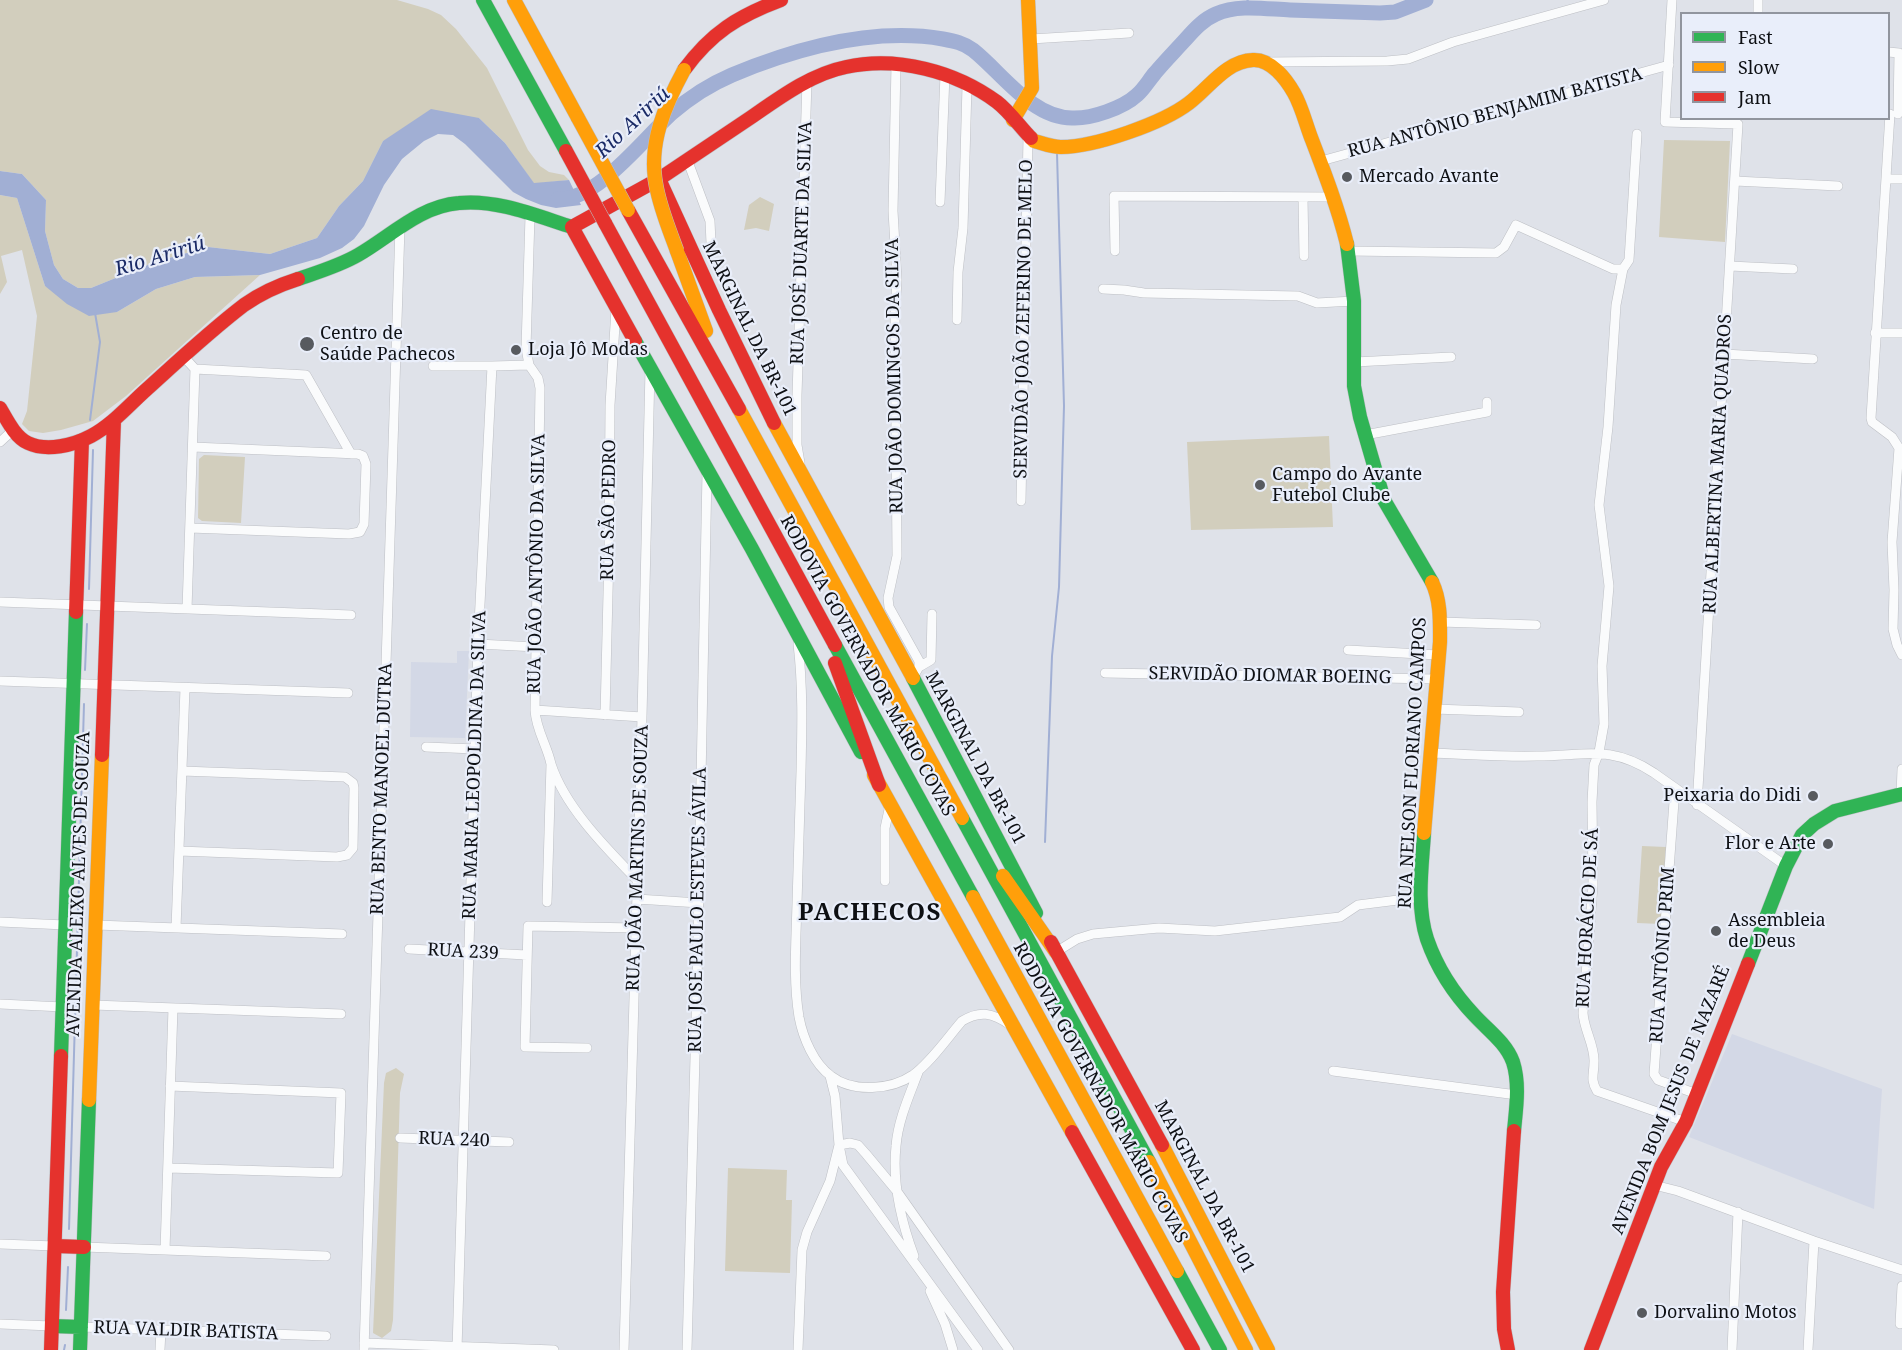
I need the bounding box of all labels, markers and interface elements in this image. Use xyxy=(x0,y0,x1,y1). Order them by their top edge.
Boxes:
legend xyxy=(1680,12,1890,120)
text: Fast xyxy=(1738,25,1773,49)
text: Slow xyxy=(1738,55,1779,79)
street label: RUA ANTÔNIO BENJAMIM BATISTA xyxy=(1345,63,1645,163)
water label: Rio Aririú xyxy=(591,83,675,163)
text: Jam xyxy=(1738,85,1772,109)
street label: RUA JOSÉ DUARTE DA SILVA xyxy=(787,121,817,365)
street label: SERVIDÃO JOÃO ZEFERINO DE MELO xyxy=(1010,159,1038,479)
place label: Mercado Avante xyxy=(1359,166,1499,188)
marker: Mercado Avante xyxy=(1340,170,1354,184)
water label: Rio Aririú xyxy=(112,232,208,282)
street label: MARGINAL DA BR-101 xyxy=(697,238,801,420)
street label: RUA JOÃO DOMINGOS DA SILVA xyxy=(882,238,908,514)
street label: RUA ALBERTINA MARIA QUADROS xyxy=(1699,314,1737,614)
place label: Centro de Saúde Pachecos xyxy=(320,323,455,366)
marker: Centro de Saúde Pachecos xyxy=(298,335,316,353)
place label: Loja Jô Modas xyxy=(528,339,648,361)
marker: Loja Jô Modas xyxy=(509,343,523,357)
street label: RUA JOÃO ANTÔNIO DA SILVA xyxy=(524,434,550,694)
street label: RUA SÃO PEDRO xyxy=(597,439,621,581)
place label: Campo do Avante Futebol Clube xyxy=(1272,464,1422,506)
marker: Campo do Avante Futebol Clube xyxy=(1253,478,1267,492)
street label: RODOVIA GOVERNADOR MÁRIO COVAS xyxy=(775,512,959,820)
street label: RUA MARIA LEOPOLDINA DA SILVA xyxy=(459,610,491,920)
street label: RUA NELSON FLORIANO CAMPOS xyxy=(1395,617,1431,909)
street label: RUA BENTO MANOEL DUTRA xyxy=(367,663,397,915)
street label: SERVIDÃO DIOMAR BOEING xyxy=(1148,663,1392,689)
street label: MARGINAL DA BR-101 xyxy=(920,668,1030,848)
street label: RUA JOÃO MARTINS DE SOUZA xyxy=(623,724,653,992)
street label: AVENIDA ALEIXO ALVES DE SOUZA xyxy=(63,731,95,1037)
street label: RUA JOSÉ PAULO ESTEVES ÁVILA xyxy=(685,767,711,1053)
place label: Peixaria do Didi xyxy=(1663,785,1801,807)
marker: Peixaria do Didi xyxy=(1806,789,1820,803)
street label: RUA HORÁCIO DE SÁ xyxy=(1573,828,1603,1008)
place label: Flor e Arte xyxy=(1725,833,1816,855)
marker: Flor e Arte xyxy=(1821,837,1835,851)
street label: RUA ANTÔNIO PRIM xyxy=(1646,866,1680,1044)
district label: PACHECOS xyxy=(798,899,942,927)
place label: Assembleia de Deus xyxy=(1728,910,1826,952)
marker: Assembleia de Deus xyxy=(1709,924,1723,938)
street label: RUA 239 xyxy=(427,939,499,965)
street label: RODOVIA GOVERNADOR MÁRIO COVAS xyxy=(1008,939,1192,1247)
street label: AVENIDA BOM JESUS DE NAZARÉ xyxy=(1607,962,1735,1238)
street label: MARGINAL DA BR-101 xyxy=(1149,1097,1259,1277)
street label: RUA 240 xyxy=(418,1128,490,1152)
place label: Dorvalino Motos xyxy=(1654,1302,1797,1324)
marker: Dorvalino Motos xyxy=(1635,1306,1649,1320)
street label: RUA VALDIR BATISTA xyxy=(93,1317,279,1345)

